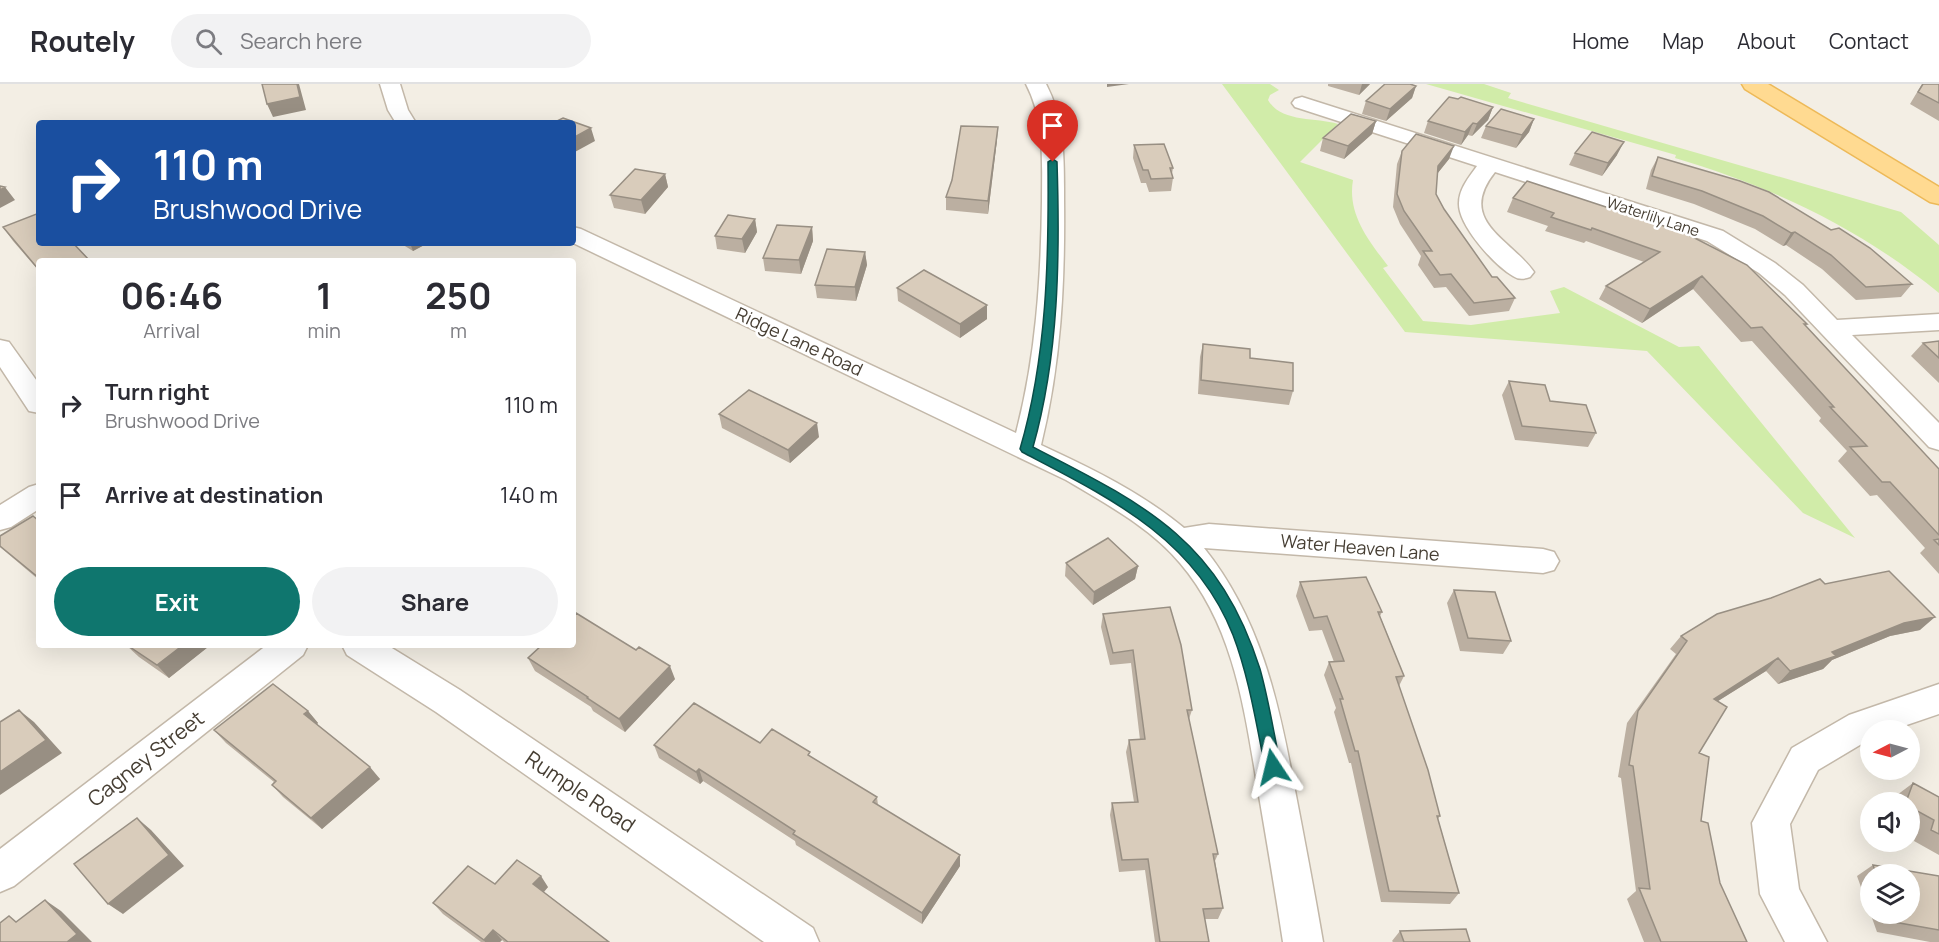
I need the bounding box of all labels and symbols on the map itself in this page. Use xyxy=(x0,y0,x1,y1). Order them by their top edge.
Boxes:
pin xyxy=(1027,100,1078,162)
street label: Waterlily Lane xyxy=(1604,192,1703,242)
street label: Ridge Lane Road xyxy=(732,301,867,381)
street label: Water Heaven Lane xyxy=(1280,528,1441,566)
street label: Cagney Street xyxy=(81,704,209,813)
north arrow xyxy=(1860,720,1920,780)
position arrow xyxy=(1241,735,1305,799)
street label: Rumple Road xyxy=(520,744,641,838)

